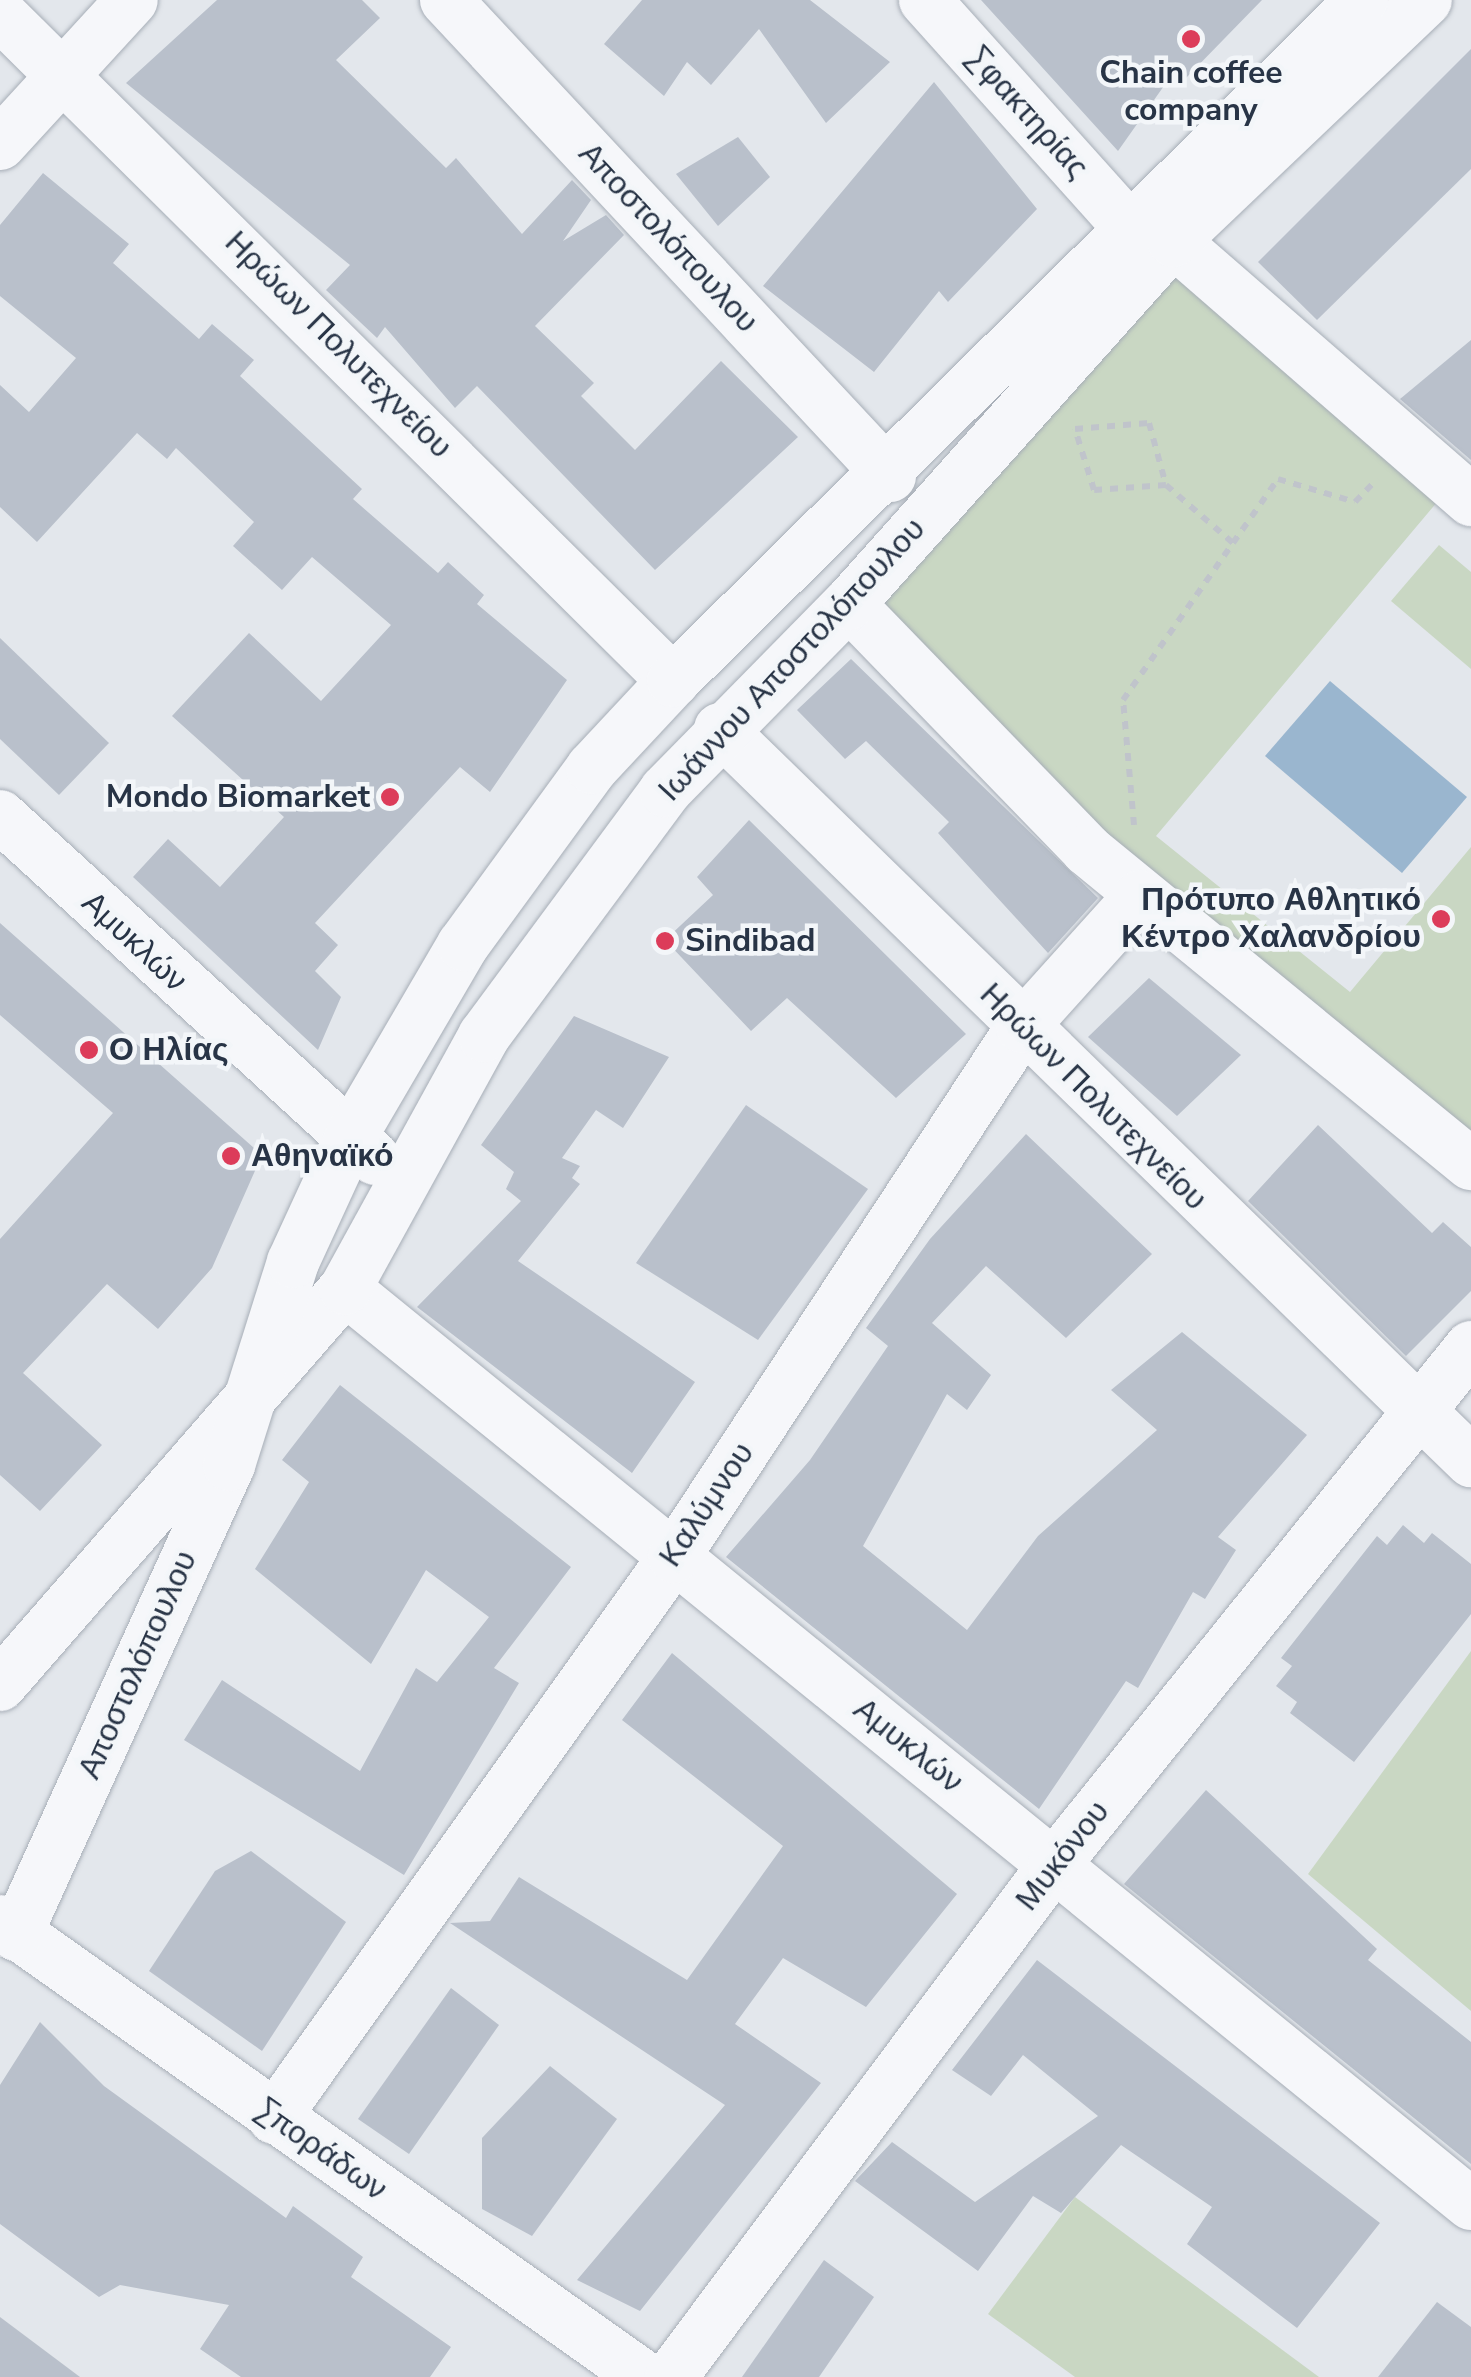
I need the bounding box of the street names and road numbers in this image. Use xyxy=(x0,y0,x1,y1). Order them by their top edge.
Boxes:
street label: Σφακτηρίας xyxy=(958,39,1096,187)
street label: Αποστολόπουλου xyxy=(570,135,766,341)
street label: Ηρώων Πολυτεχνείου xyxy=(217,224,459,466)
street label: Ιωάννου Αποστολόπουλου xyxy=(651,510,933,810)
street label: Αμυκλών xyxy=(74,884,194,1000)
street label: Ηρώων Πολυτεχνείου xyxy=(972,976,1214,1218)
street label: Καλύμνου xyxy=(652,1436,762,1574)
street label: Αποστολόπουλου xyxy=(71,1545,205,1785)
street label: Αμυκλών xyxy=(846,1690,970,1802)
street label: Μυκόνου xyxy=(1008,1793,1118,1919)
street label: Σποράδων xyxy=(248,2091,394,2209)

